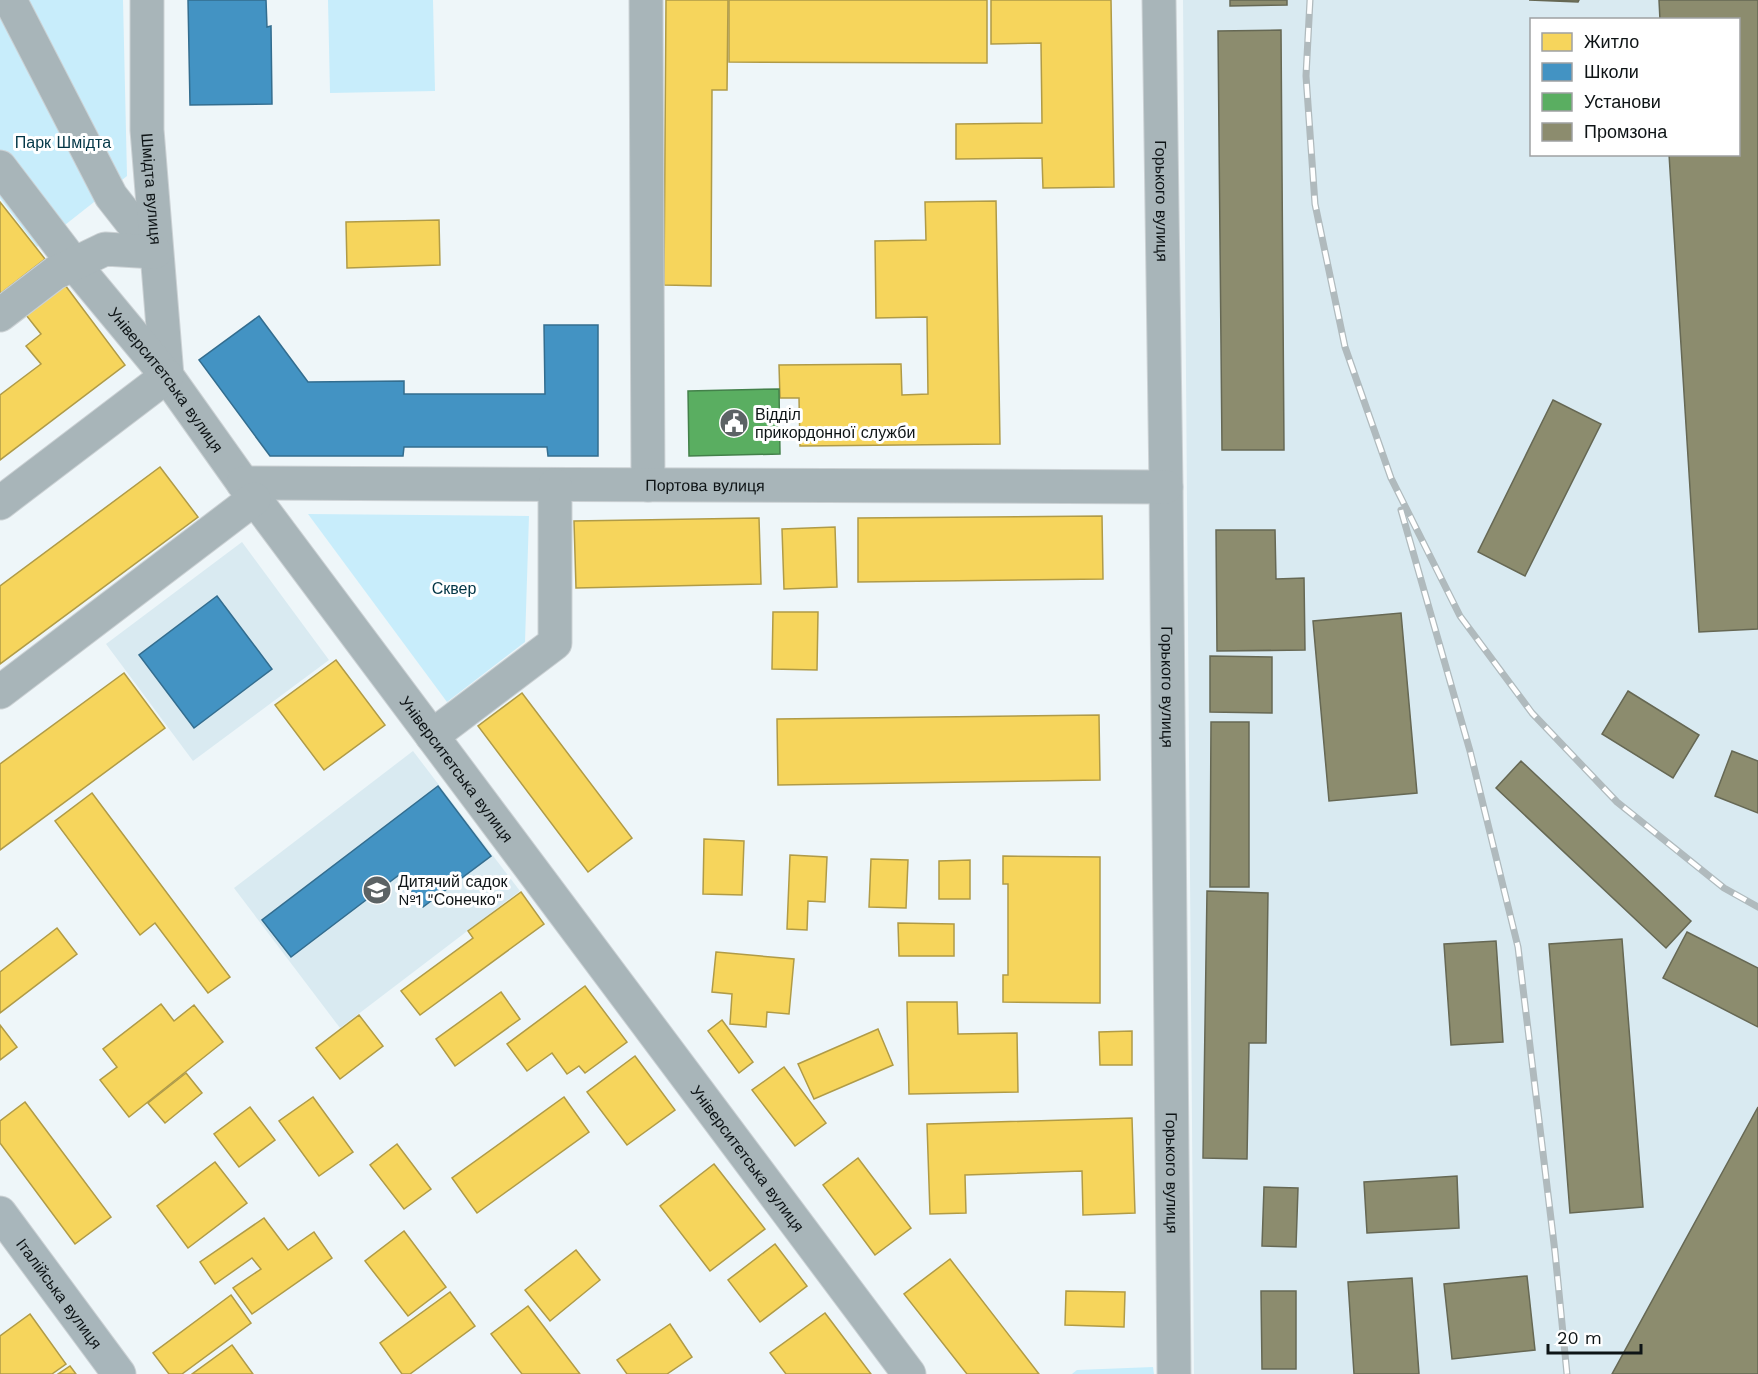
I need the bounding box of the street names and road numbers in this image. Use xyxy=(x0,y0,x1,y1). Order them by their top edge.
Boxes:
street label: Шмідта вулиця xyxy=(137,132,165,245)
street label: Горького вулиця xyxy=(1151,140,1172,262)
street label: Університетська вулиця xyxy=(104,304,227,456)
street label: Портова вулиця xyxy=(645,476,765,495)
street label: Горького вулиця xyxy=(1157,626,1177,748)
street label: Університетська вулиця xyxy=(396,693,517,846)
street label: Університетська вулиця xyxy=(687,1082,808,1235)
street label: Горького вулиця xyxy=(1162,1112,1182,1234)
street label: Італійська вулиця xyxy=(12,1235,106,1353)

